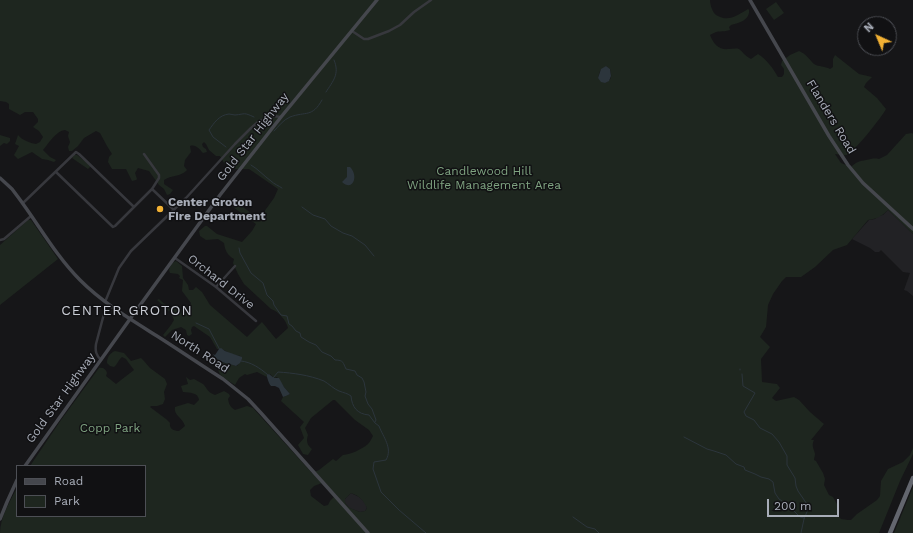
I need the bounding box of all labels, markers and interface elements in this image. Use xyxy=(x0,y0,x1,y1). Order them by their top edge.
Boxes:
north arrow xyxy=(857,16,897,56)
text: N xyxy=(862,20,876,35)
street label: Flanders Road xyxy=(803,77,859,157)
street label: Gold Star Highway xyxy=(214,90,292,184)
park label: Candlewood Hill Wildlife Management Area xyxy=(407,164,561,192)
place label: Center Groton Fire Department xyxy=(168,195,265,223)
marker: Center Groton Fire Department xyxy=(155,204,165,214)
street label: Orchard Drive xyxy=(185,251,257,313)
district label: CENTER GROTON xyxy=(61,303,193,319)
street label: North Road xyxy=(168,328,232,376)
street label: Gold Star Highway xyxy=(23,350,99,446)
park label: Copp Park xyxy=(80,421,140,435)
legend xyxy=(16,465,146,517)
text: Road xyxy=(54,474,83,488)
scale bar xyxy=(769,491,841,517)
text: Park xyxy=(54,494,80,508)
text: 200 m xyxy=(774,499,811,513)

